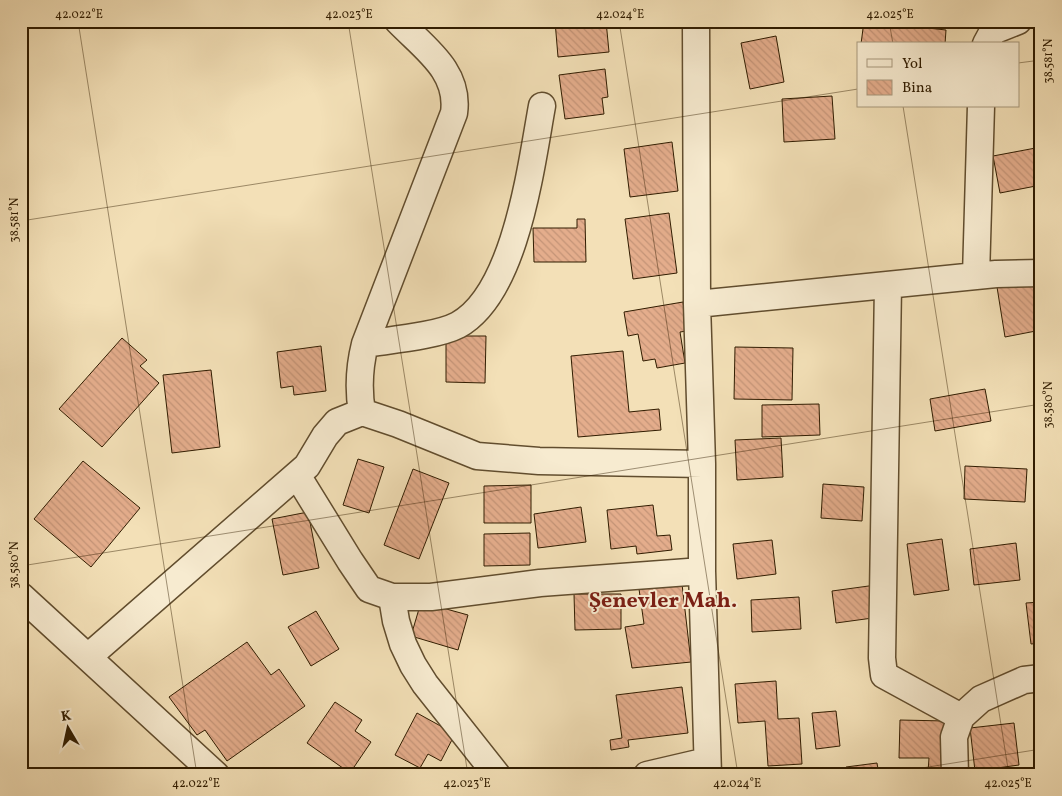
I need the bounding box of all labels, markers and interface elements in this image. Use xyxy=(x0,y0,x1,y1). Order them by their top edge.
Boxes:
text: 42.022°E xyxy=(55,7,103,23)
text: 42.023°E xyxy=(325,7,373,23)
text: 42.024°E xyxy=(596,7,644,23)
text: 42.025°E xyxy=(866,7,914,23)
text: 38.581°N xyxy=(1041,39,1057,83)
legend xyxy=(857,42,1020,108)
text: Yol xyxy=(902,54,922,75)
text: Bina xyxy=(902,78,932,99)
text: 38.581°N xyxy=(7,198,23,242)
text: 38.580°N xyxy=(1041,381,1057,429)
text: 38.580°N xyxy=(7,541,23,589)
district label: Şenevler Mah. xyxy=(589,586,737,617)
north arrow xyxy=(42,704,92,754)
text: K xyxy=(60,706,73,727)
text: 42.022°E xyxy=(172,776,220,792)
text: 42.023°E xyxy=(443,776,491,792)
text: 42.024°E xyxy=(713,776,761,792)
text: 42.025°E xyxy=(984,776,1032,792)

